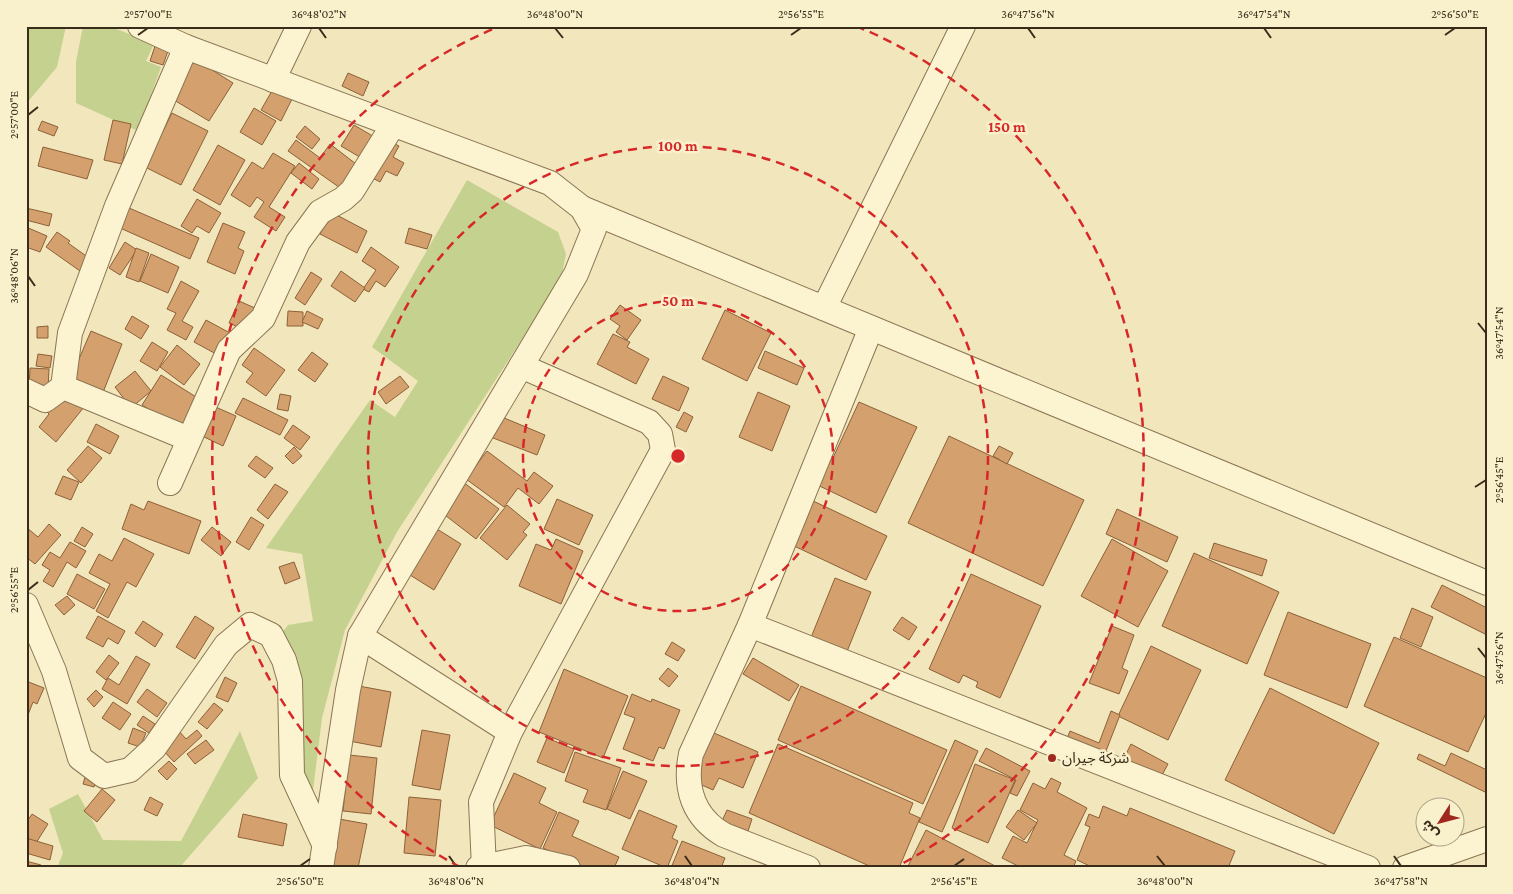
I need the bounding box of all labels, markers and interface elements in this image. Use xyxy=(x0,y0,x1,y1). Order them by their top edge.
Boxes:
text: 2°57'00"E xyxy=(124,7,172,21)
text: 36°48'02"N xyxy=(291,7,347,21)
text: 36°48'00"N xyxy=(527,7,583,21)
text: 2°56'55"E xyxy=(778,7,825,21)
text: 36°47'56"N xyxy=(1001,7,1055,21)
text: 36°47'54"N xyxy=(1237,7,1291,21)
text: 2°56'50"E xyxy=(1431,7,1479,21)
text: 2°57'00"E xyxy=(7,91,21,139)
text: 150 m xyxy=(988,119,1026,135)
text: 100 m xyxy=(658,138,698,154)
text: 36°48'06"N xyxy=(7,248,21,304)
text: 50 m xyxy=(662,293,694,309)
text: 36°47'54"N xyxy=(1492,306,1506,360)
centre of rings xyxy=(669,447,687,465)
text: 2°56'45"E xyxy=(1492,456,1506,503)
text: 2°56'55"E xyxy=(7,566,21,613)
text: 36°47'56"N xyxy=(1492,631,1506,685)
place label: شركة جيران xyxy=(1062,750,1129,767)
marker: شركة جيران xyxy=(1046,752,1058,764)
north arrow xyxy=(1416,796,1466,846)
text: ش xyxy=(1417,817,1442,842)
text: 2°56'50"E xyxy=(276,874,324,888)
text: 36°48'06"N xyxy=(428,874,484,888)
text: 36°48'04"N xyxy=(664,874,720,888)
text: 2°56'45"E xyxy=(931,874,978,888)
text: 36°48'00"N xyxy=(1137,874,1193,888)
text: 36°47'58"N xyxy=(1374,874,1428,888)

